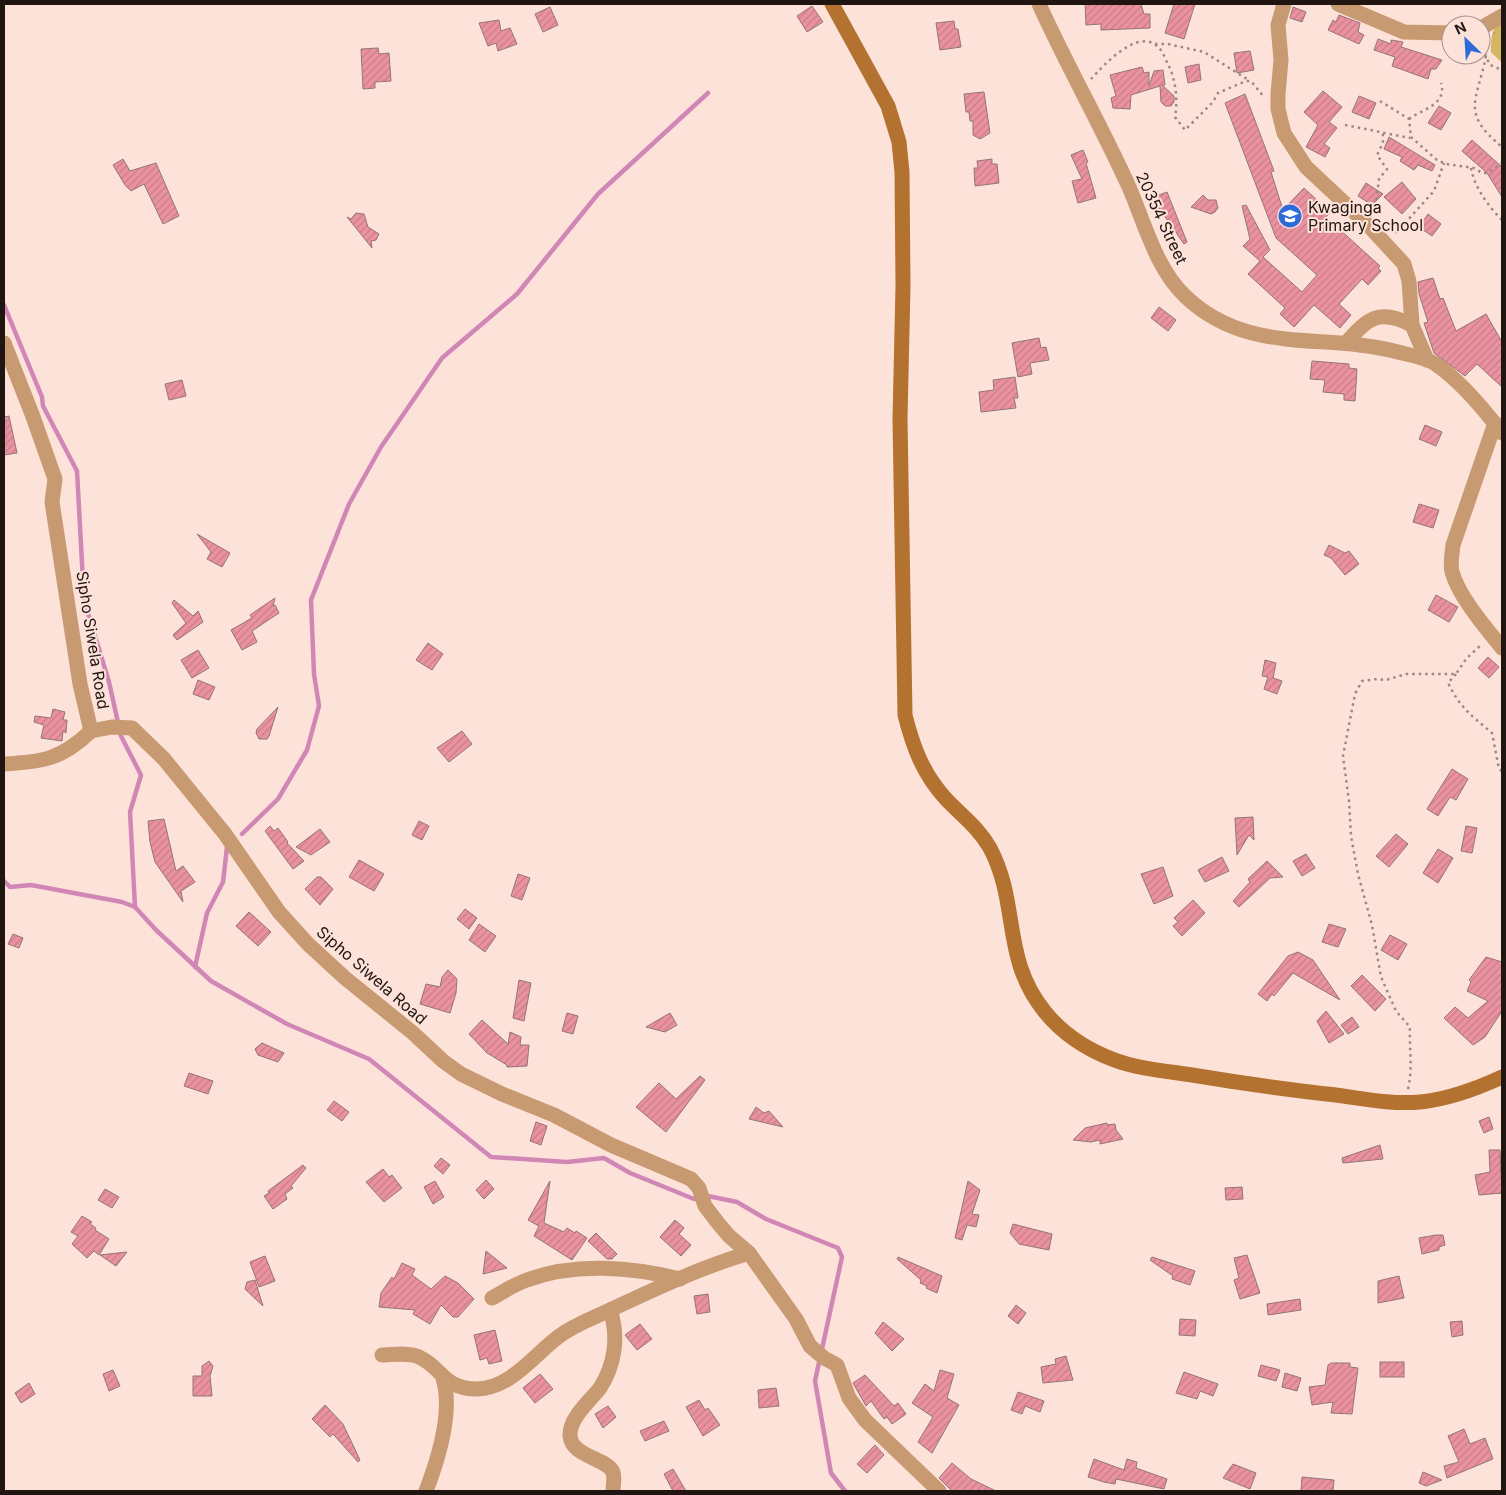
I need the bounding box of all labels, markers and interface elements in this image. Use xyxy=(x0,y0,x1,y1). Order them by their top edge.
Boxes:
north arrow xyxy=(1441,15,1491,65)
text: N xyxy=(1452,18,1469,38)
street label: 20354 Street xyxy=(1132,169,1192,267)
place label: Kwaginga Primary School xyxy=(1308,197,1423,235)
school or university icon: Kwaginga Primary School xyxy=(1277,203,1303,229)
street label: Sipho Siwela Road xyxy=(72,569,114,711)
street label: Sipho Siwela Road xyxy=(313,922,431,1028)

